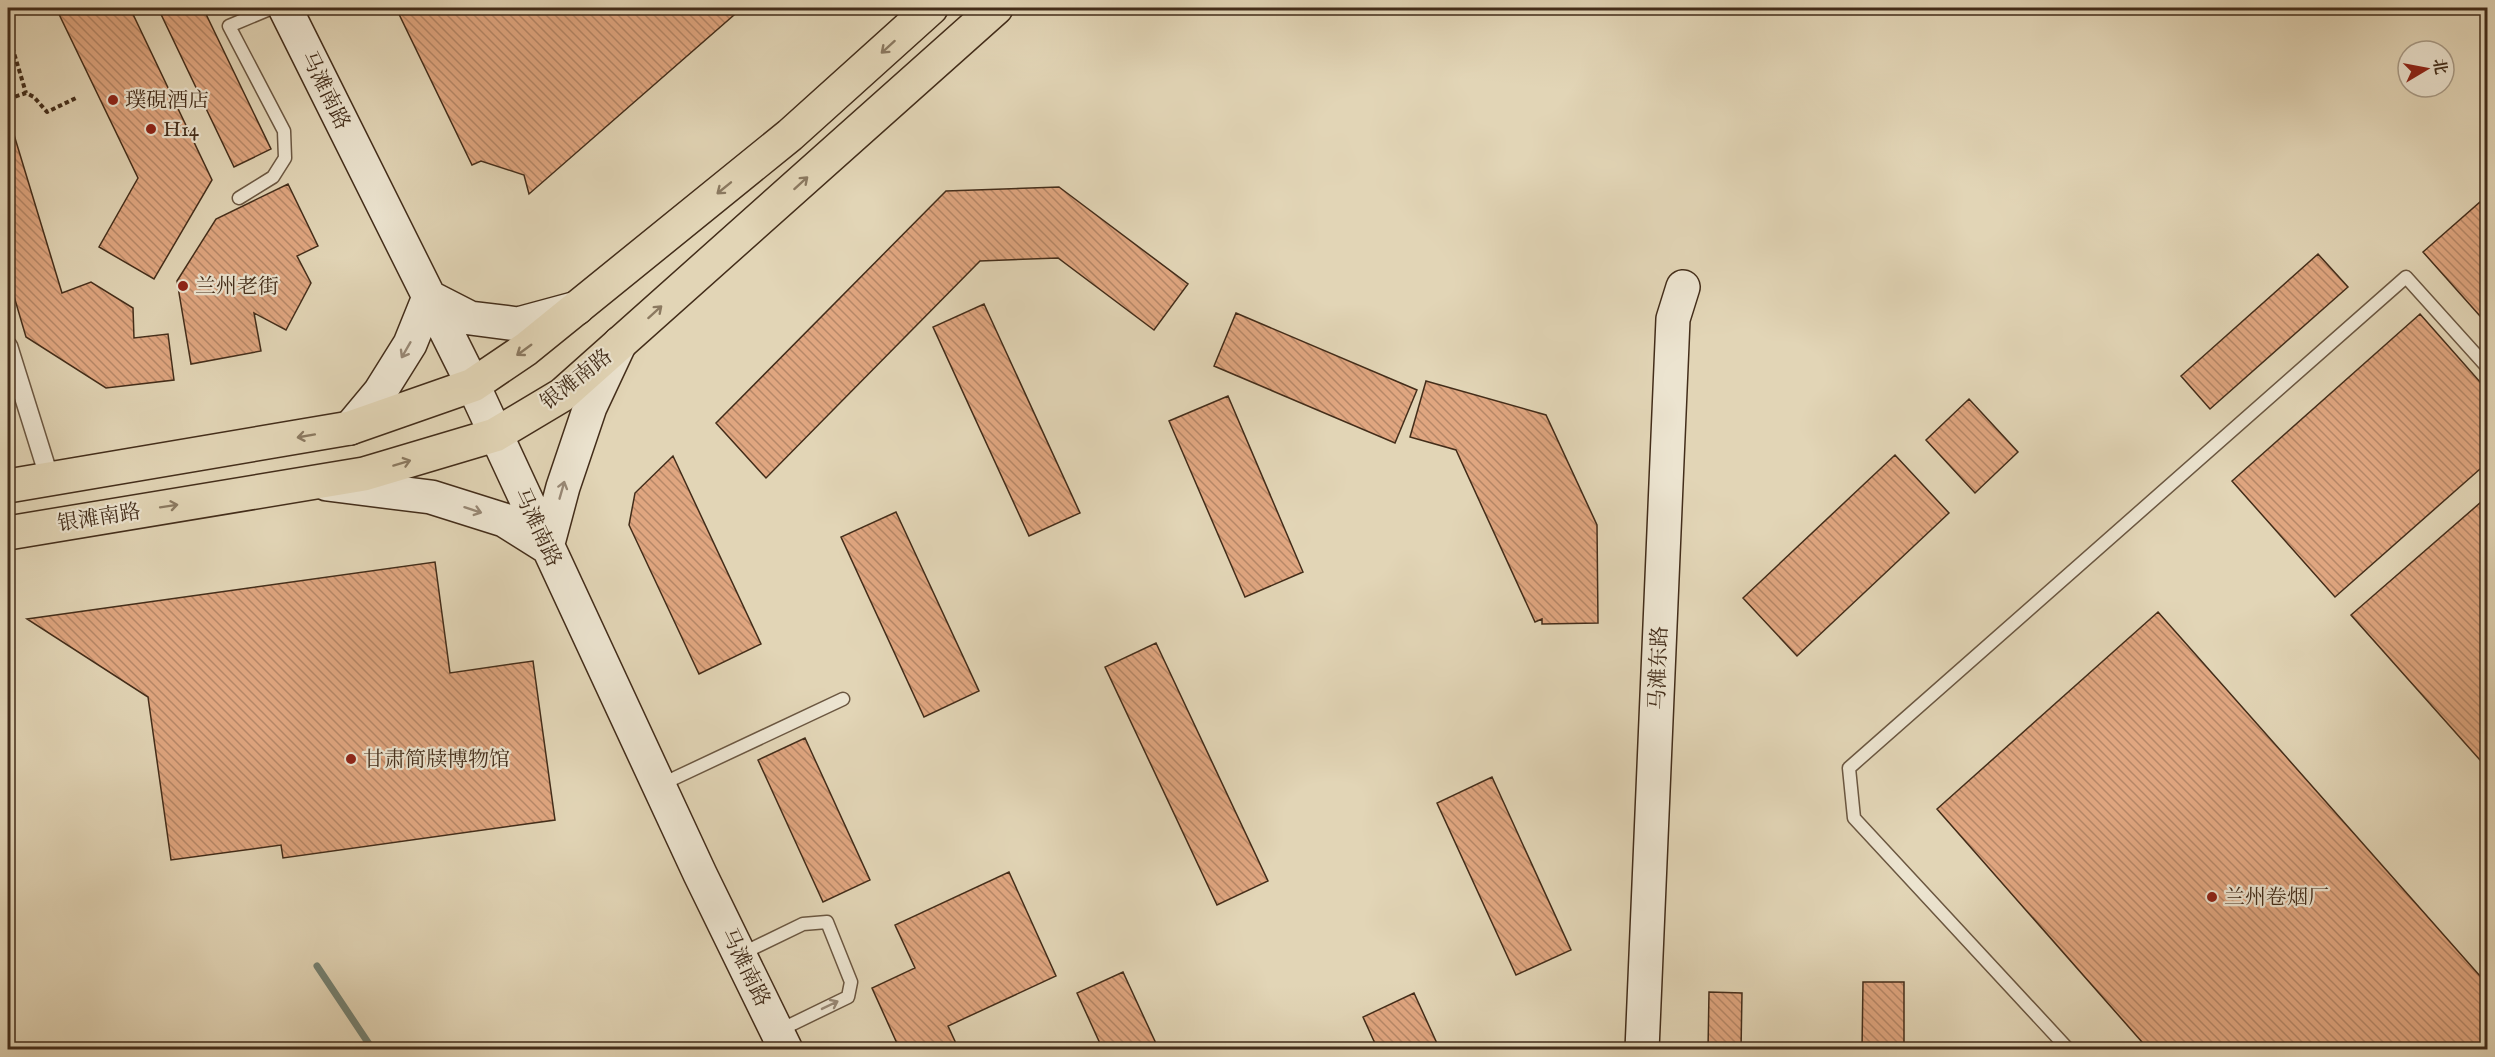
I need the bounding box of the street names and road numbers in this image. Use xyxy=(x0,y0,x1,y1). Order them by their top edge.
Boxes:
street label: 马滩南路 xyxy=(294,47,355,134)
street label: 银滩南路 xyxy=(536,344,618,417)
street label: 马滩南路 xyxy=(507,484,567,571)
street label: 银滩南路 xyxy=(56,499,143,538)
street label: 马滩东路 xyxy=(1645,626,1674,710)
street label: 马滩南路 xyxy=(714,924,775,1011)

